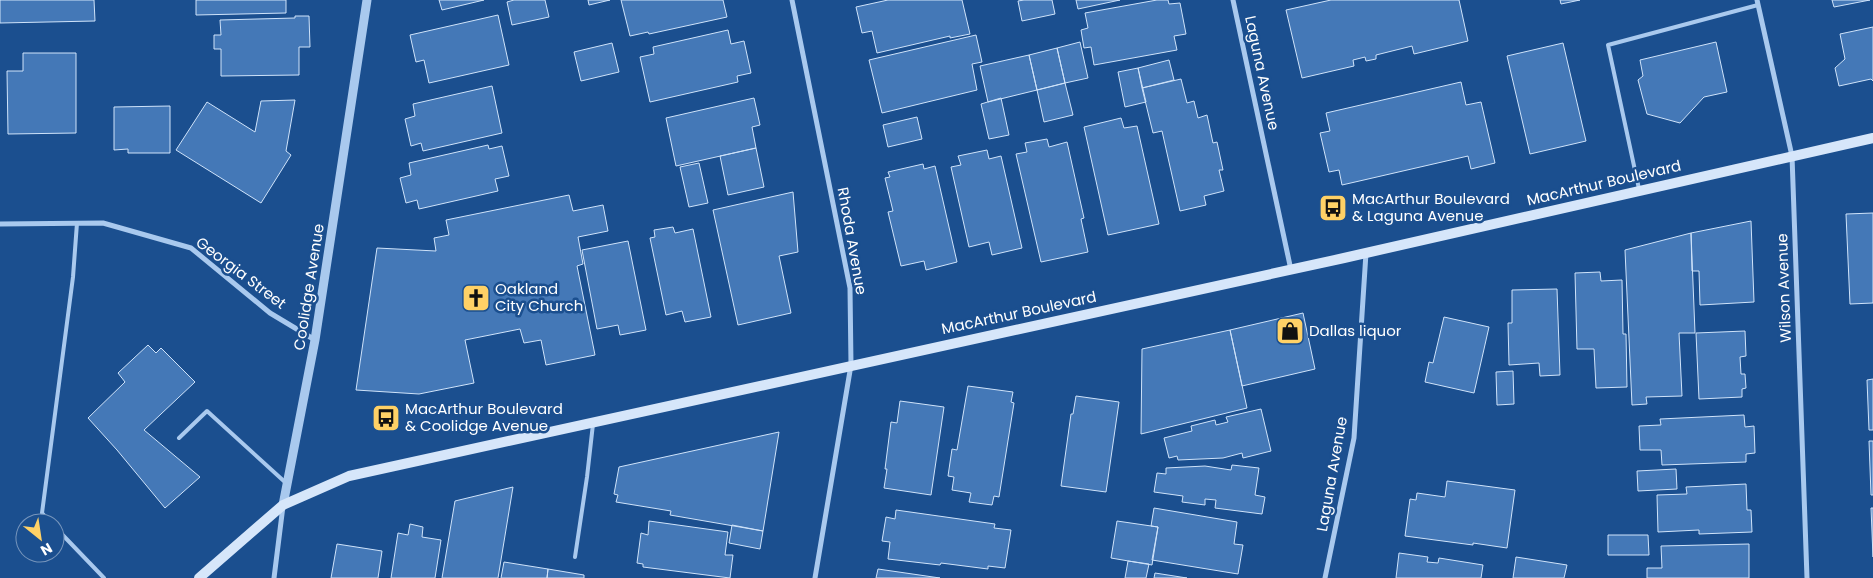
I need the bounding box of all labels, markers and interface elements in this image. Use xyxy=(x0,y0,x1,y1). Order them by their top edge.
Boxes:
street label: Laguna Avenue xyxy=(1240,14,1285,132)
street label: MacArthur Boulevard xyxy=(1525,155,1683,210)
street label: Rhoda Avenue xyxy=(833,185,872,296)
place label: MacArthur Boulevard & Laguna Avenue xyxy=(1352,188,1510,226)
bus stop icon: MacArthur Boulevard & Laguna Avenue xyxy=(1318,193,1348,223)
street label: Coolidge Avenue xyxy=(288,222,329,352)
street label: Georgia Street xyxy=(192,232,291,314)
street label: Wilson Avenue xyxy=(1771,233,1796,343)
place label: Oakland City Church xyxy=(495,278,583,316)
church icon: Oakland City Church xyxy=(461,283,491,313)
street label: MacArthur Boulevard xyxy=(940,286,1098,339)
shop icon: Dallas liquor xyxy=(1275,316,1305,346)
place label: Dallas liquor xyxy=(1309,320,1402,341)
place label: MacArthur Boulevard & Coolidge Avenue xyxy=(405,398,563,436)
bus stop icon: MacArthur Boulevard & Coolidge Avenue xyxy=(371,403,401,433)
street label: Laguna Avenue xyxy=(1311,415,1352,533)
north arrow xyxy=(15,513,65,563)
text: N xyxy=(37,538,56,561)

